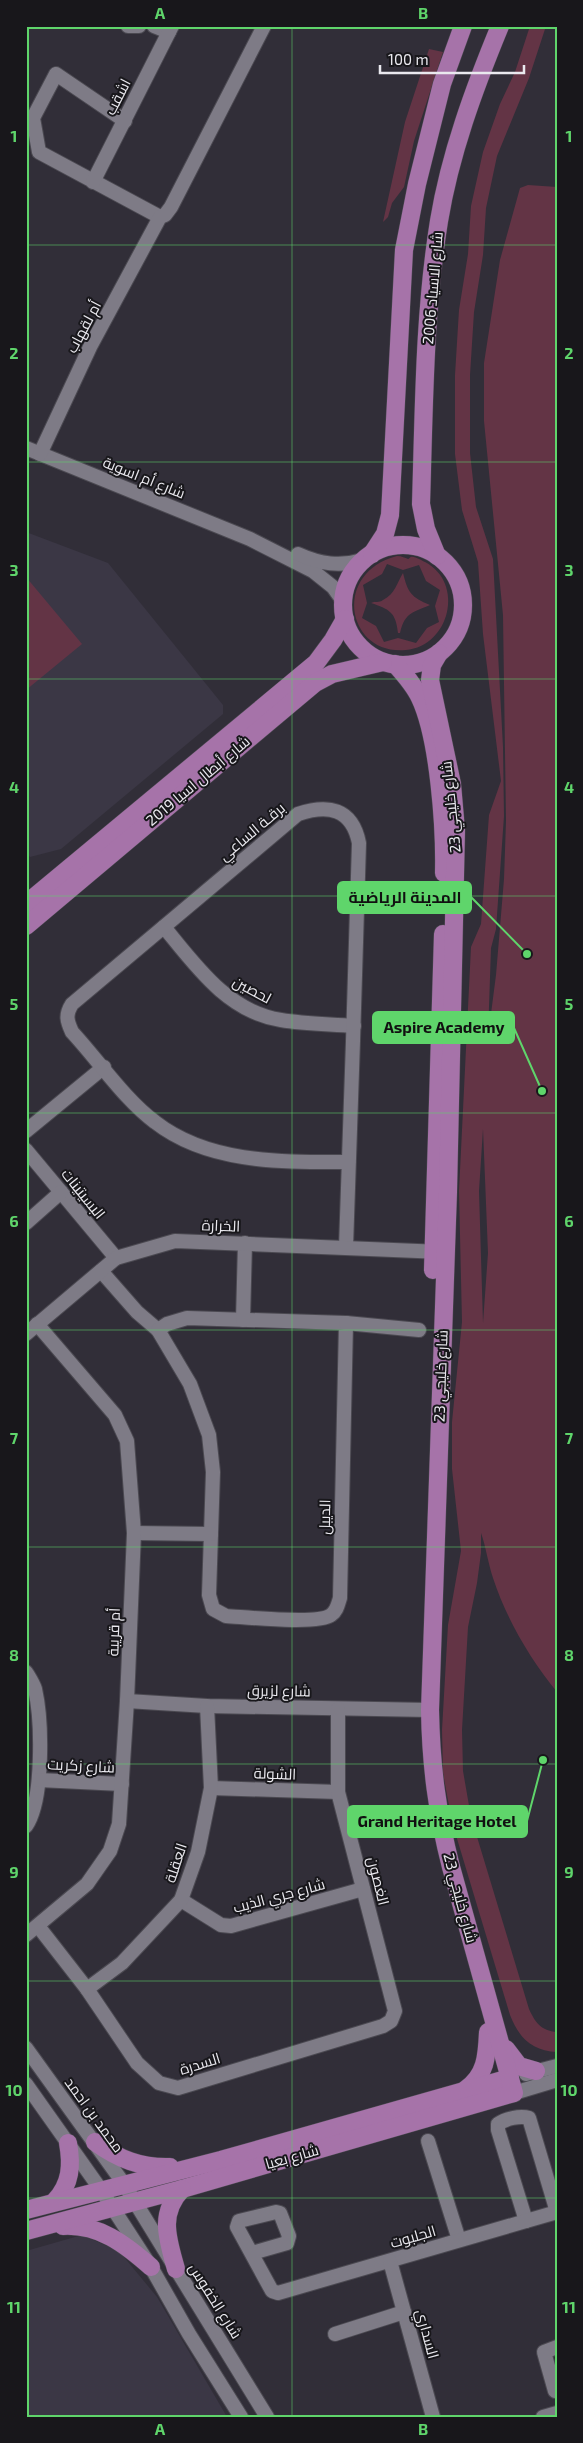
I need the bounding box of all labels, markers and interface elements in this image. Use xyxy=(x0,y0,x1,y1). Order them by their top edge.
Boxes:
text: A xyxy=(155,3,166,22)
text: B xyxy=(418,3,428,22)
scale bar xyxy=(380,42,524,74)
text: 100 m xyxy=(388,50,429,68)
street label: اشقب xyxy=(100,75,134,118)
text: 1 xyxy=(11,126,17,145)
text: 1 xyxy=(566,126,572,145)
street label: شارع الاسياد 2006 xyxy=(418,231,449,345)
street label: أم لقهاب xyxy=(62,297,106,357)
text: 2 xyxy=(9,343,19,362)
text: 2 xyxy=(564,343,574,362)
street label: شارع أم اسوية xyxy=(100,452,188,504)
text: 3 xyxy=(9,560,19,579)
text: 3 xyxy=(564,560,574,579)
street label: شارع أبطال اسيا 2019 xyxy=(142,732,255,831)
street label: شارع خليجي 23 xyxy=(436,760,468,854)
text: 4 xyxy=(9,777,19,796)
text: 4 xyxy=(564,777,574,796)
street label: برقـة الساعي xyxy=(215,798,291,867)
callout: المدينة الرياضية xyxy=(338,882,471,913)
text: المدينة الرياضية xyxy=(349,887,462,907)
street label: لحصين xyxy=(229,972,275,1008)
text: 5 xyxy=(10,994,19,1013)
text: 5 xyxy=(565,994,574,1013)
callout: Aspire Academy xyxy=(373,1012,514,1043)
text: Aspire Academy xyxy=(383,1017,505,1037)
street label: البسيتينات xyxy=(58,1165,109,1222)
text: 6 xyxy=(9,1211,19,1230)
text: 6 xyxy=(564,1211,574,1230)
street label: الخرارة xyxy=(201,1215,241,1236)
street label: شارع خليجي 23 xyxy=(429,1330,455,1422)
text: 7 xyxy=(10,1428,19,1447)
text: 7 xyxy=(565,1428,574,1447)
street label: الديبل xyxy=(315,1499,335,1535)
street label: أم قريبة xyxy=(103,1607,125,1657)
text: 8 xyxy=(9,1645,19,1664)
text: 8 xyxy=(564,1645,574,1664)
street label: شارع لزيرق xyxy=(247,1680,311,1703)
street label: شارع زكريت xyxy=(47,1754,115,1779)
street label: الشولة xyxy=(253,1763,297,1784)
callout: Grand Heritage Hotel xyxy=(348,1806,527,1837)
text: Grand Heritage Hotel xyxy=(358,1811,517,1830)
street label: العقلة xyxy=(160,1841,190,1885)
street label: شارع خليجي 23 xyxy=(436,1851,482,1946)
street label: الغصون xyxy=(362,1855,394,1907)
text: 9 xyxy=(9,1862,19,1881)
text: 9 xyxy=(564,1862,574,1881)
street label: شارع جري الذيب xyxy=(231,1874,328,1920)
street label: السدرة xyxy=(177,2048,223,2079)
street label: محمد بن احمد xyxy=(60,2073,128,2157)
text: 10 xyxy=(5,2080,23,2099)
text: 10 xyxy=(560,2080,578,2099)
street label: شارع بعيا xyxy=(263,2140,321,2175)
street label: الجلبوت xyxy=(388,2221,438,2252)
street label: شارع الخفوس xyxy=(183,2259,246,2343)
text: 11 xyxy=(7,2297,21,2316)
text: 11 xyxy=(562,2297,576,2316)
street label: السداري xyxy=(409,2307,443,2362)
text: A xyxy=(155,2419,166,2438)
text: B xyxy=(418,2419,428,2438)

